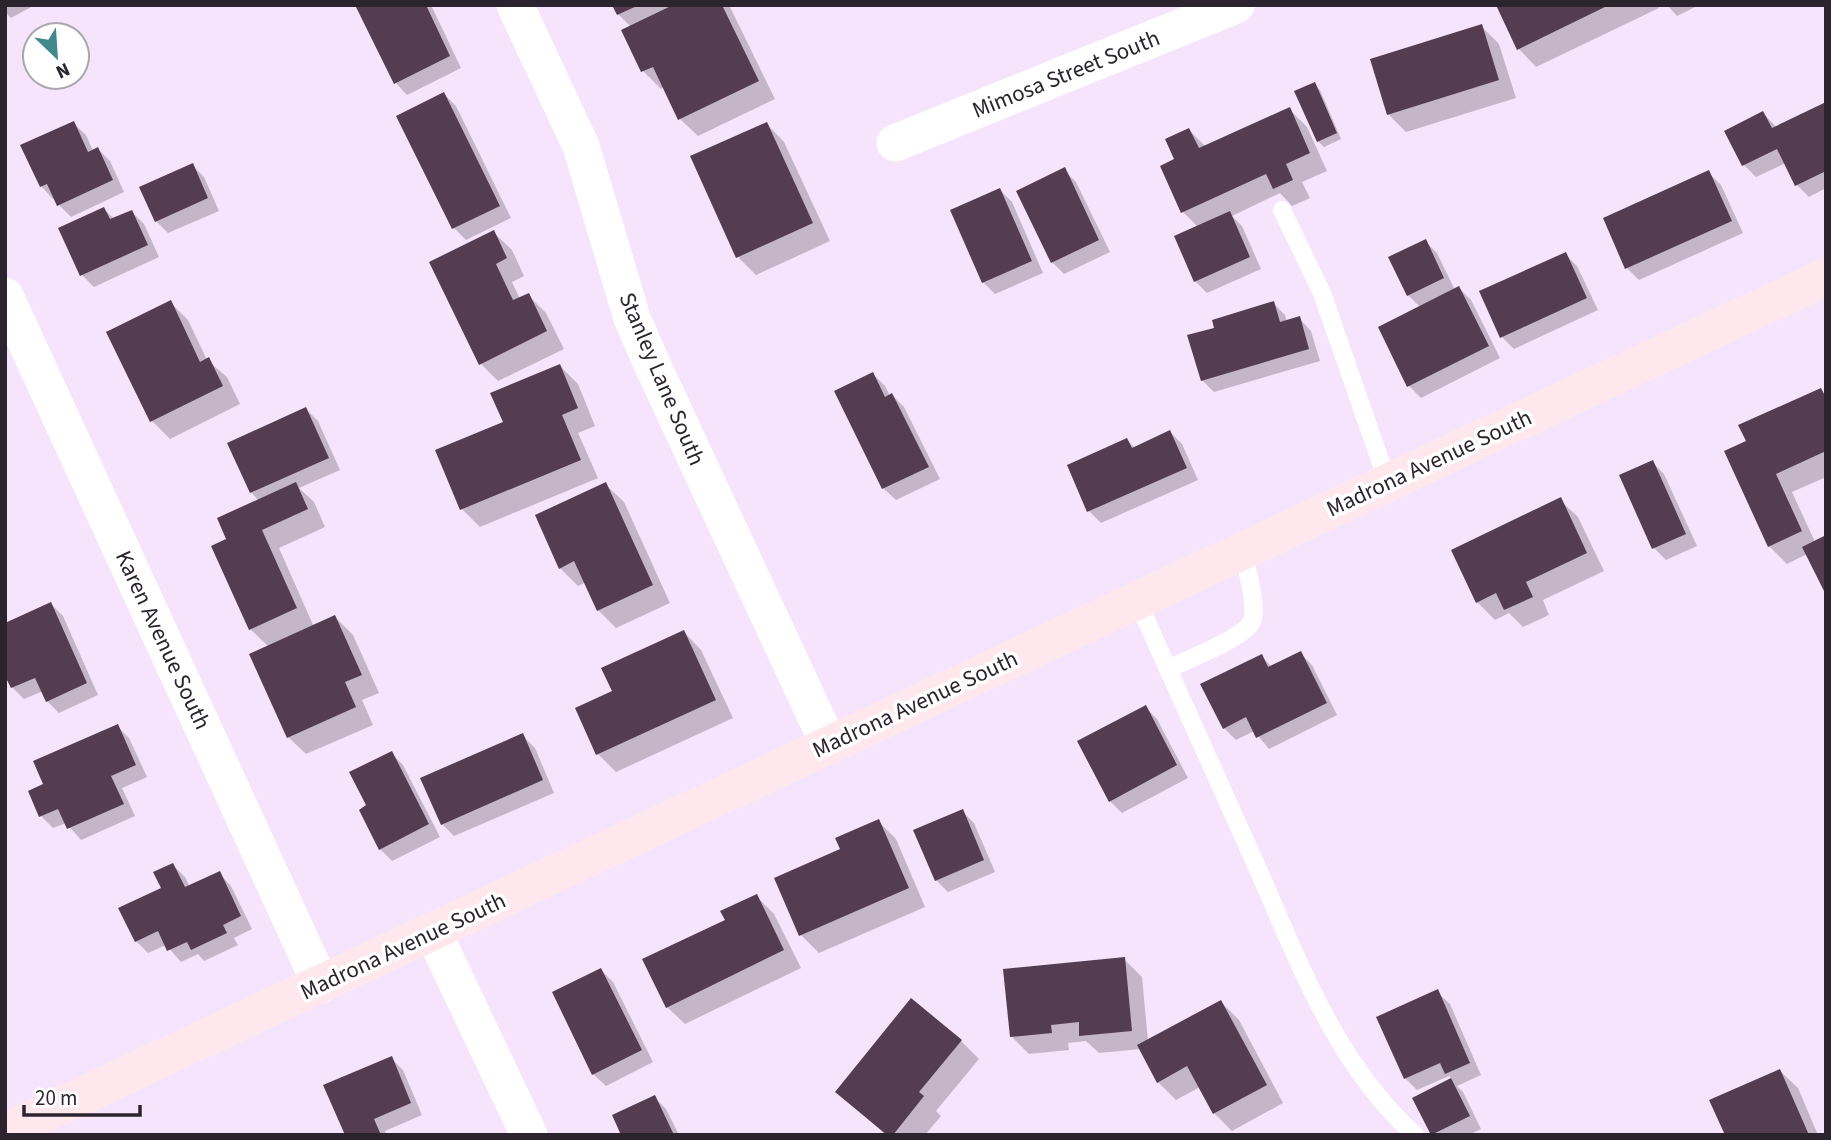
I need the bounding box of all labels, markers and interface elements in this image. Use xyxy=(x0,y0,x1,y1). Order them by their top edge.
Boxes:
north arrow xyxy=(21,21,91,91)
street label: Mimosa Street South xyxy=(967,21,1165,127)
text: N xyxy=(51,55,74,85)
street label: Stanley Lane South xyxy=(611,287,713,471)
street label: Madrona Avenue South xyxy=(1321,401,1537,525)
street label: Karen Avenue South xyxy=(107,545,219,735)
street label: Madrona Avenue South xyxy=(807,642,1023,766)
street label: Madrona Avenue South xyxy=(295,884,511,1008)
scale bar xyxy=(24,1074,140,1118)
text: 20 m xyxy=(35,1083,77,1113)

